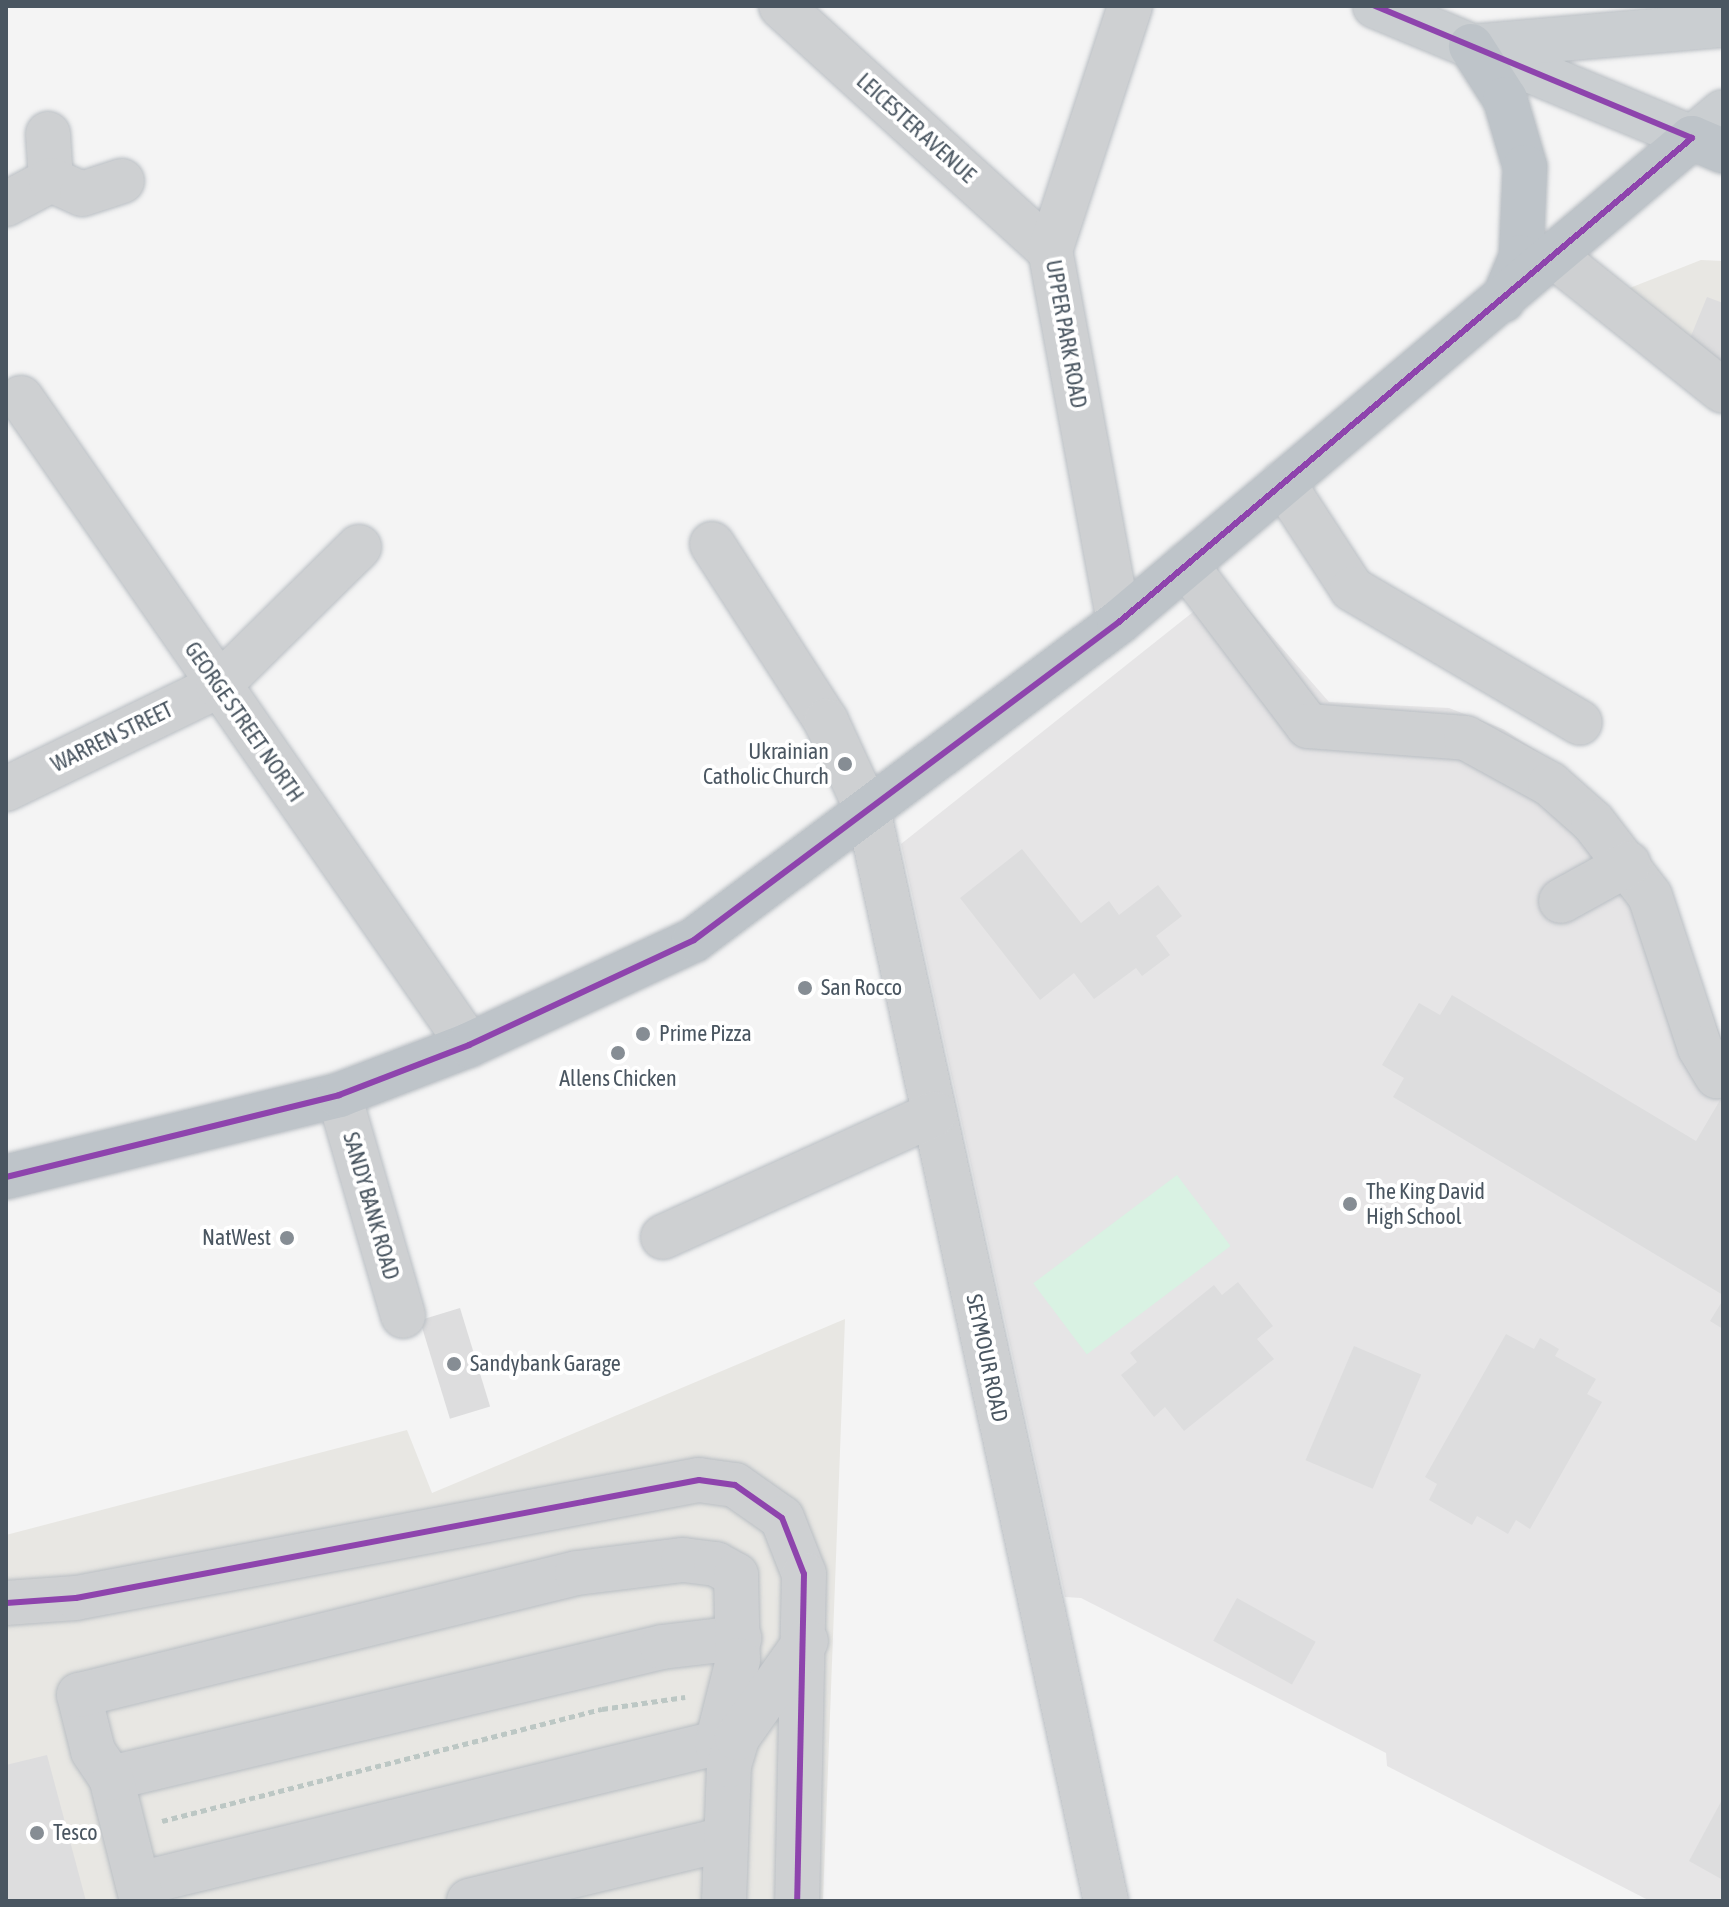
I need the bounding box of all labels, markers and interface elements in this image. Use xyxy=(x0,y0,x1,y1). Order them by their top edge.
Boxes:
street label: LEICESTER AVENUE xyxy=(851,68,981,188)
street label: UPPER PARK ROAD xyxy=(1040,258,1092,410)
street label: GEORGE STREET NORTH xyxy=(179,637,309,807)
street label: WARREN STREET xyxy=(47,696,177,778)
place label: Ukrainian Catholic Church xyxy=(703,738,829,790)
marker: Ukrainian Catholic Church xyxy=(836,755,854,773)
place label: San Rocco xyxy=(821,975,902,1001)
marker: San Rocco xyxy=(796,979,814,997)
place label: Prime Pizza xyxy=(659,1021,752,1047)
marker: Prime Pizza xyxy=(634,1025,652,1043)
marker: Allens Chicken xyxy=(609,1044,627,1062)
place label: Allens Chicken xyxy=(559,1066,677,1092)
street label: SANDY BANK ROAD xyxy=(337,1129,405,1283)
place label: The King David High School xyxy=(1366,1178,1485,1230)
marker: The King David High School xyxy=(1341,1195,1359,1213)
place label: NatWest xyxy=(202,1225,271,1251)
marker: NatWest xyxy=(278,1229,296,1247)
street label: SEYMOUR ROAD xyxy=(961,1292,1013,1424)
place label: Sandybank Garage xyxy=(470,1351,621,1377)
marker: Sandybank Garage xyxy=(445,1355,463,1373)
place label: Tesco xyxy=(53,1820,98,1846)
marker: Tesco xyxy=(28,1824,46,1842)

